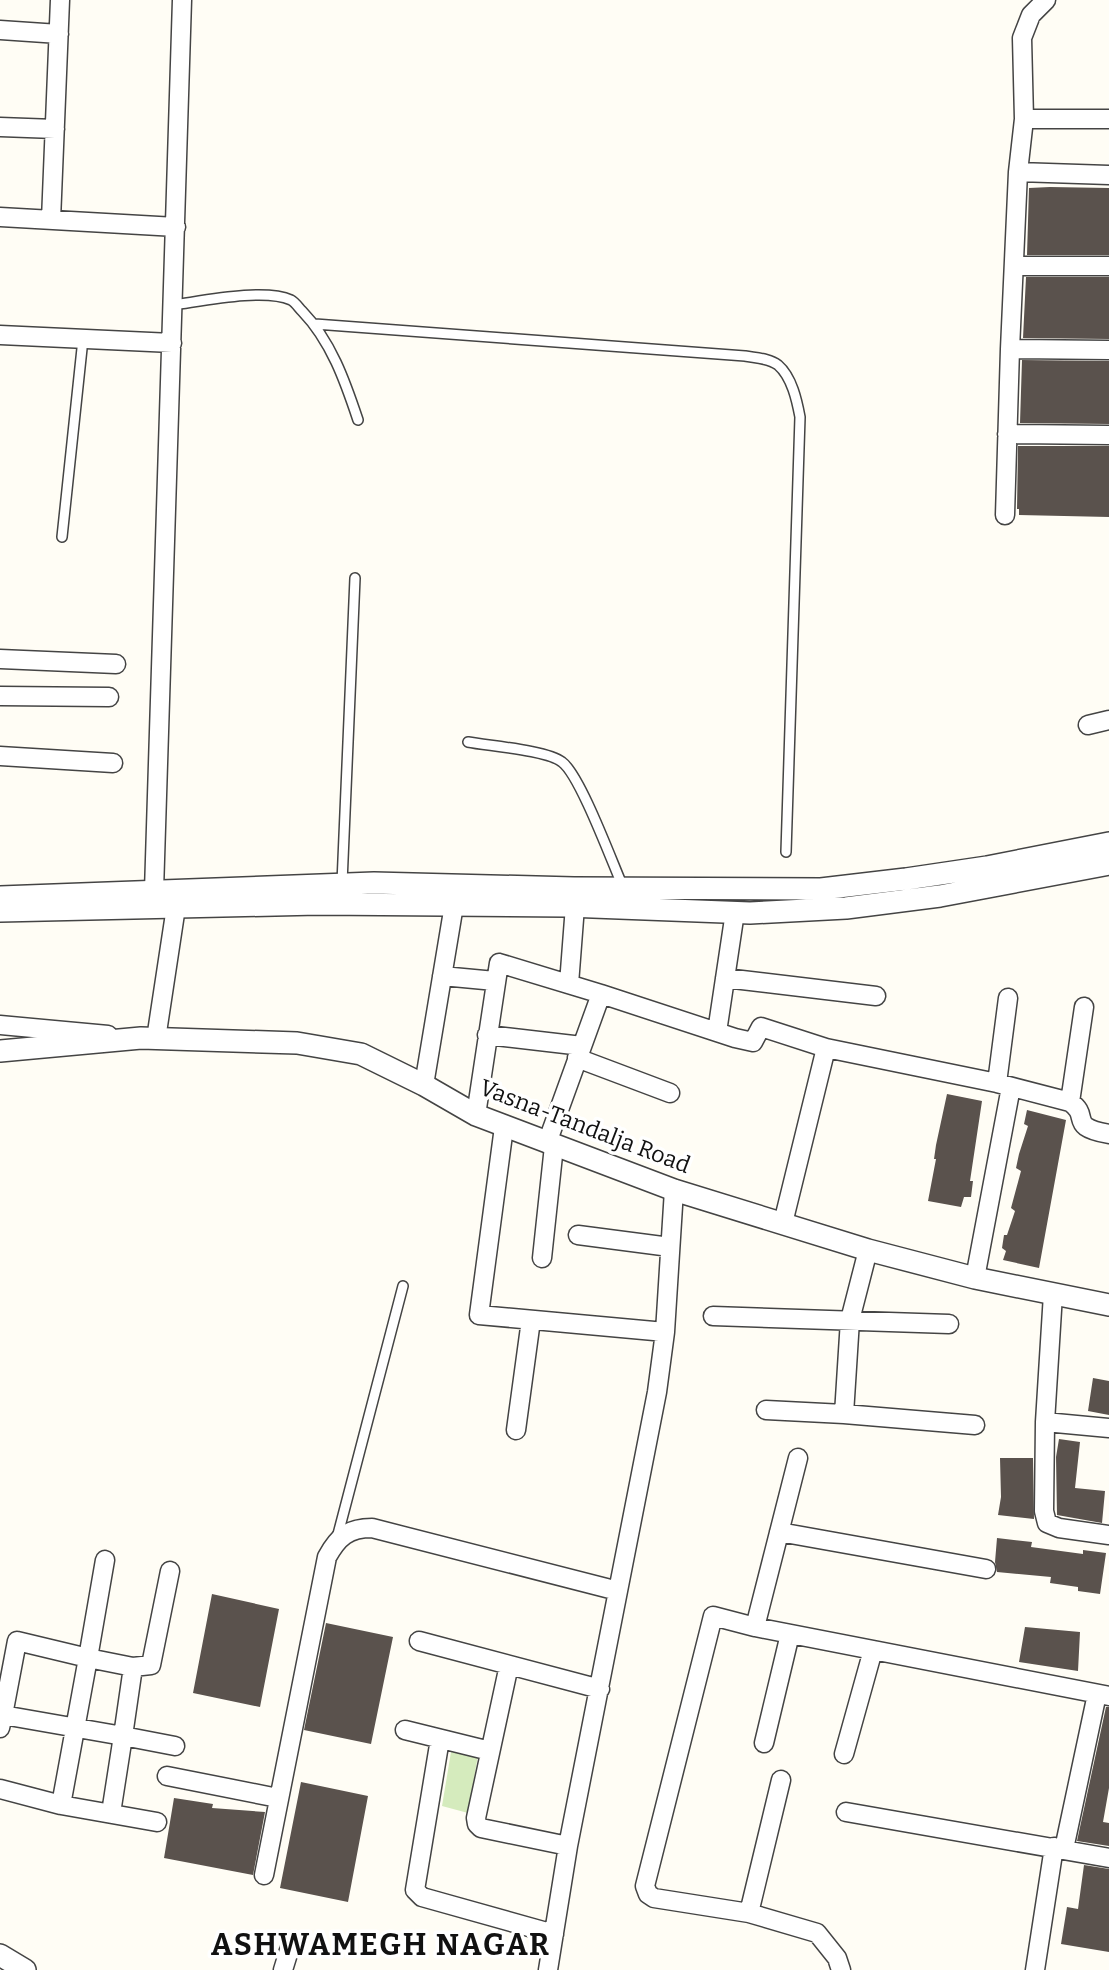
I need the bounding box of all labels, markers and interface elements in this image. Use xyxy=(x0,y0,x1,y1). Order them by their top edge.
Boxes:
street label: Vasna-Tandalja Road xyxy=(476,1073,695,1179)
district label: ASHWAMEGH NAGAR xyxy=(211,1927,551,1963)

